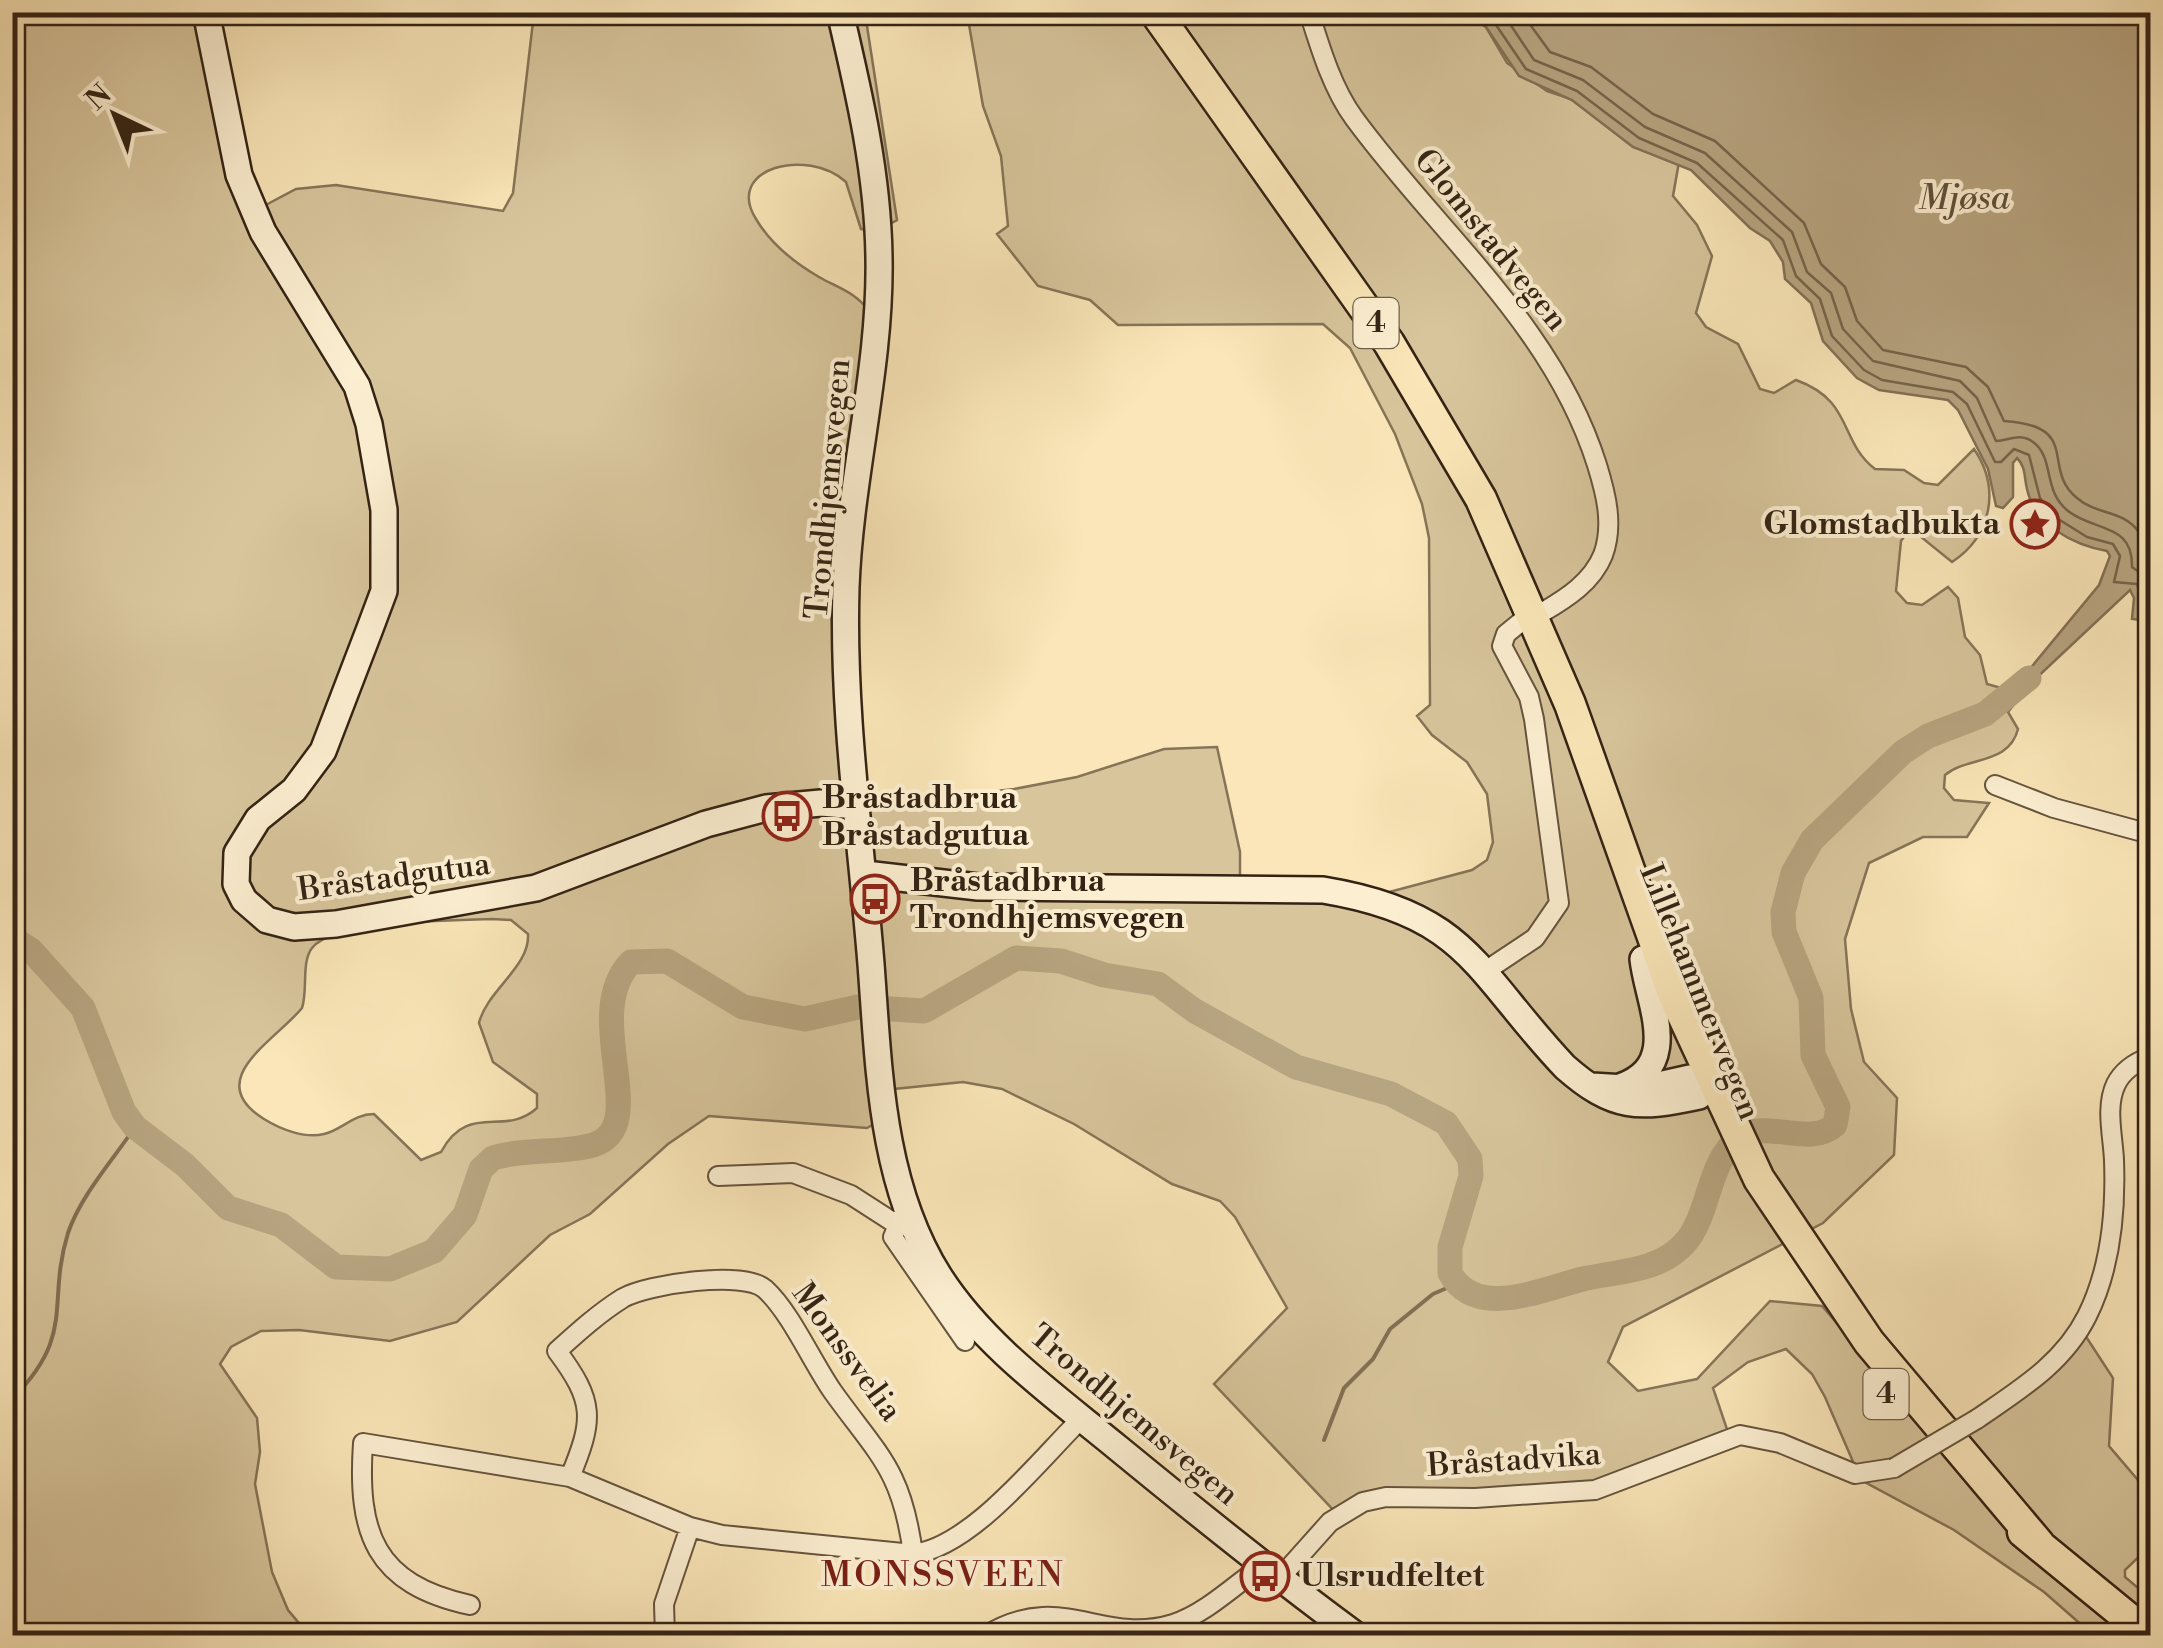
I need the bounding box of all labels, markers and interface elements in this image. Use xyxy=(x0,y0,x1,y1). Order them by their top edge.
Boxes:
north arrow xyxy=(65,65,165,165)
text: N xyxy=(79,77,119,118)
street label: Glomstadvegen xyxy=(1405,141,1577,339)
water label: Mjøsa xyxy=(1918,177,2011,220)
road number: 4 xyxy=(1354,298,1398,348)
street label: Trondhjemsvegen xyxy=(797,357,859,621)
place icon: Glomstadbukta xyxy=(2009,498,2061,550)
place label: Glomstadbukta xyxy=(1763,504,2001,544)
place label: Bråstadbrua Bråstadgutua xyxy=(822,778,1030,855)
bus stop icon: Bråstadbrua Bråstadgutua xyxy=(761,790,813,842)
street label: Bråstadgutua xyxy=(294,844,493,910)
street label: Lillehammervegen xyxy=(1630,858,1770,1126)
place label: Bråstadbrua Trondhjemsvegen xyxy=(910,861,1185,938)
bus stop icon: Bråstadbrua Trondhjemsvegen xyxy=(849,873,901,925)
street label: Monssvelia xyxy=(783,1275,911,1430)
street label: Trondhjemsvegen xyxy=(1021,1316,1247,1514)
road number: 4 xyxy=(1864,1369,1908,1419)
street label: Bråstadvika xyxy=(1425,1434,1603,1486)
bus stop icon: Ulsrudfeltet xyxy=(1239,1550,1291,1602)
district label: MONSSVEEN xyxy=(821,1554,1065,1597)
place label: Ulsrudfeltet xyxy=(1300,1556,1485,1596)

